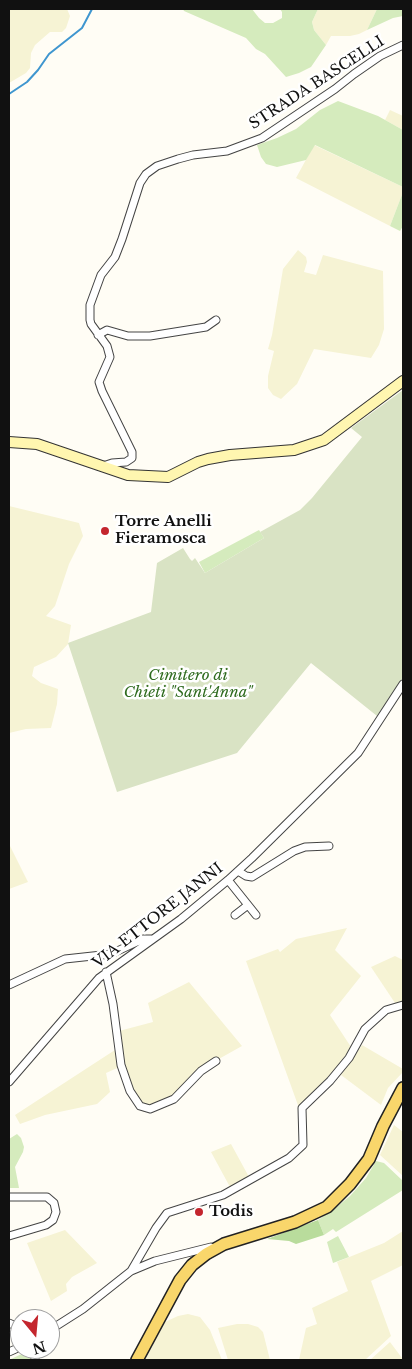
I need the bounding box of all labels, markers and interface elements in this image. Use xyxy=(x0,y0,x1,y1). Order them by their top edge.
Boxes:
street label: STRADA BASCELLI xyxy=(246,33,388,133)
place label: Torre Anelli Fieramosca xyxy=(115,513,212,548)
marker: Torre Anelli Fieramosca xyxy=(99,525,111,537)
park label: Cimitero di Chieti "Sant'Anna" xyxy=(124,667,252,702)
street label: VIA ETTORE JANNI xyxy=(89,860,227,972)
place label: Todis xyxy=(209,1203,253,1221)
marker: Todis xyxy=(193,1206,205,1218)
north arrow xyxy=(10,1309,60,1359)
text: N xyxy=(30,1337,48,1358)

